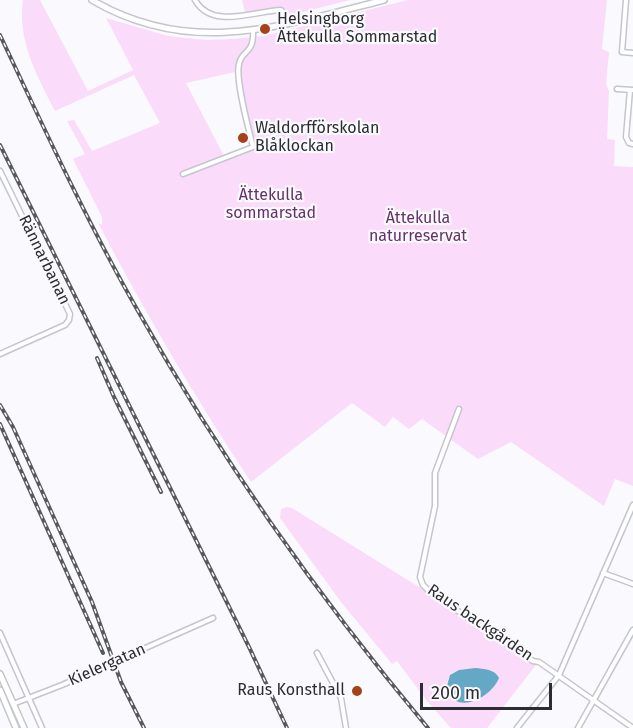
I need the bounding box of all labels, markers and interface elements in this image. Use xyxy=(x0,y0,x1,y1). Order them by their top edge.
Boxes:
place label: Helsingborg Ättekulla Sommarstad xyxy=(277,10,437,48)
marker: Helsingborg Ättekulla Sommarstad xyxy=(258,22,272,36)
place label: Waldorfförskolan Blåklockan xyxy=(255,119,379,157)
marker: Waldorfförskolan Blåklockan xyxy=(236,131,250,145)
park label: Ättekulla sommarstad xyxy=(226,186,316,224)
park label: Ättekulla naturreservat xyxy=(369,209,467,247)
street label: Rännarbanan xyxy=(14,212,74,308)
street label: Raus backgården xyxy=(424,581,536,665)
street label: Kielergatan xyxy=(65,639,149,691)
scale bar xyxy=(423,671,555,709)
place label: Raus Konsthall xyxy=(237,681,345,701)
text: 200 m xyxy=(431,682,480,704)
marker: Raus Konsthall xyxy=(350,684,364,698)

